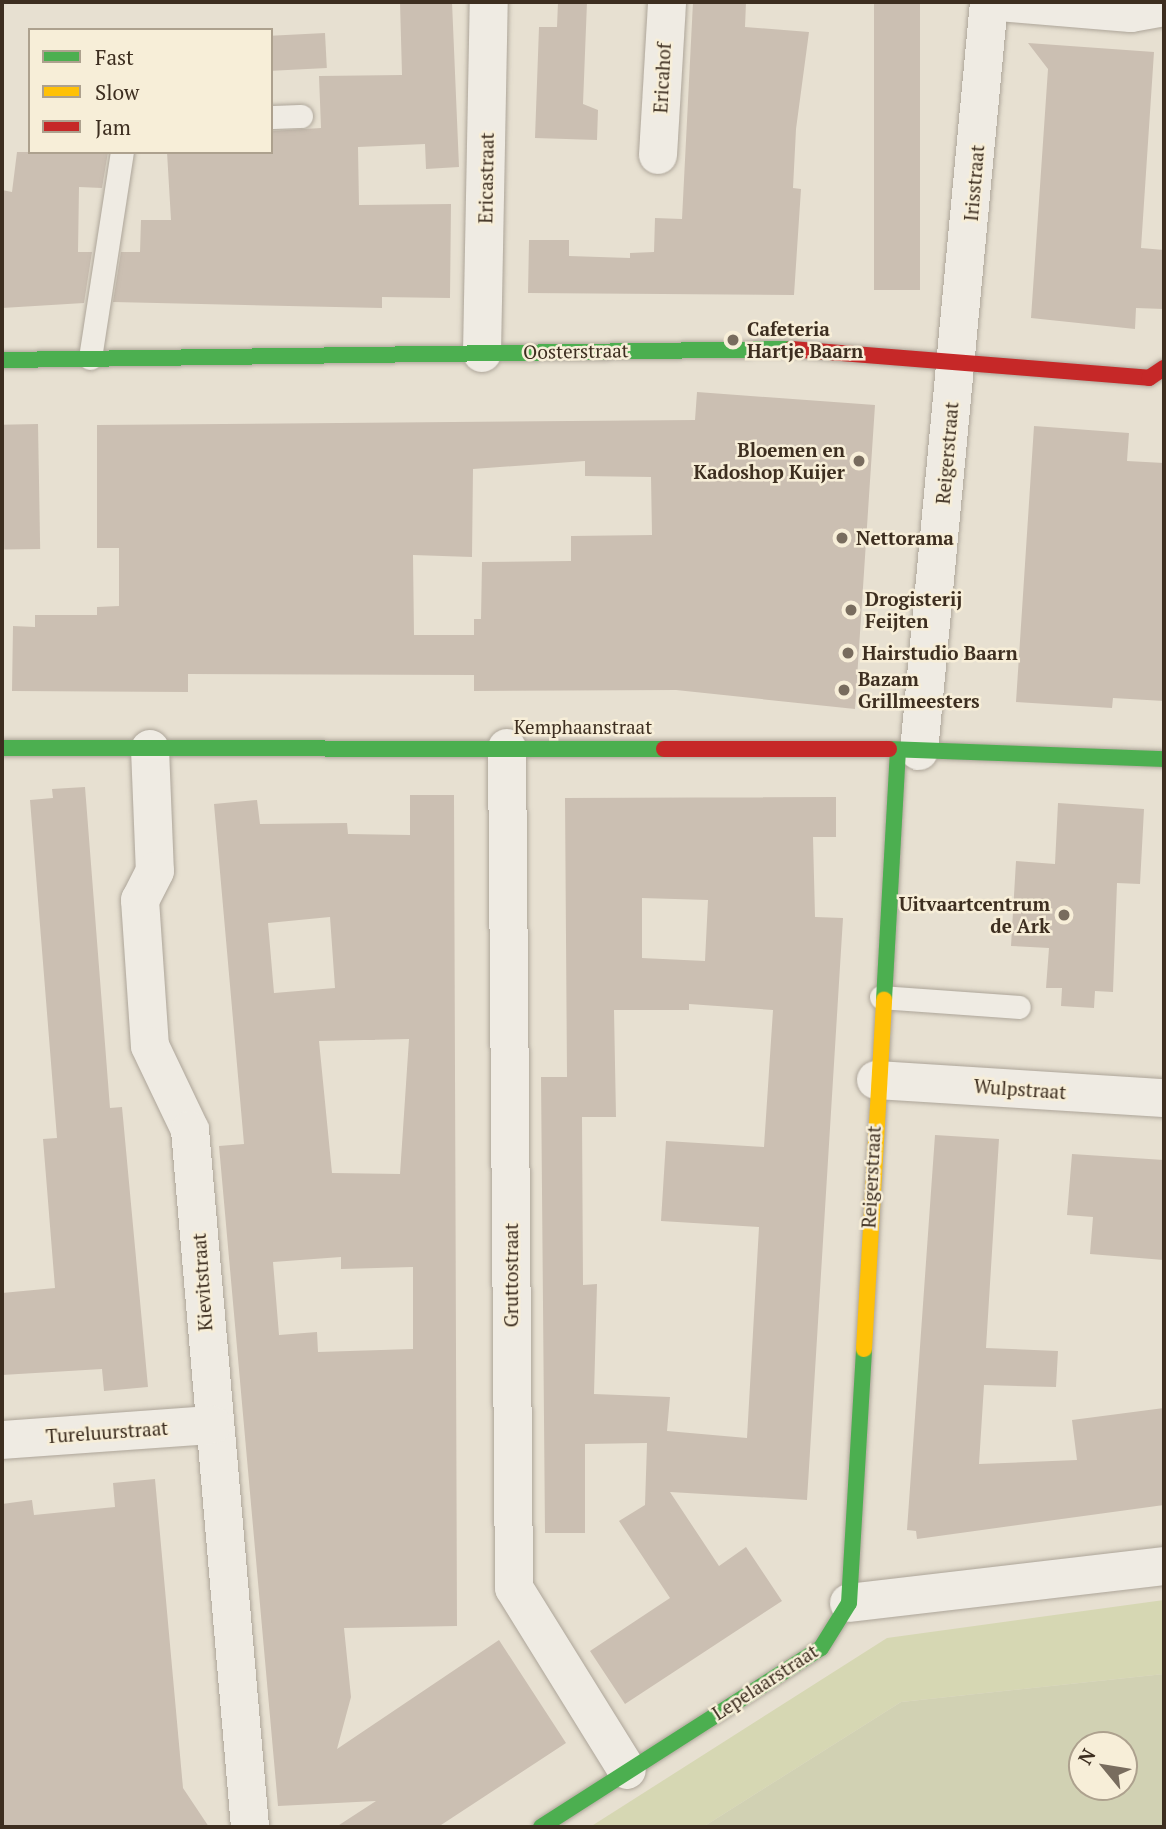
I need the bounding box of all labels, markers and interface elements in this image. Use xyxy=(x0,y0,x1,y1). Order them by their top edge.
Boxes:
legend xyxy=(28,28,273,154)
street label: Ericahof xyxy=(649,42,675,114)
text: Fast xyxy=(95,43,134,71)
text: Slow xyxy=(95,78,139,106)
text: Jam xyxy=(95,113,131,141)
street label: Ericastraat xyxy=(474,132,498,224)
street label: Irisstraat xyxy=(959,144,989,222)
place label: Cafeteria Hartje Baarn xyxy=(747,318,863,362)
marker: Cafeteria Hartje Baarn xyxy=(725,332,741,348)
street label: Oosterstraat xyxy=(523,339,629,363)
street label: Reigerstraat xyxy=(931,401,963,505)
place label: Bloemen en Kadoshop Kuijer xyxy=(693,439,845,483)
marker: Bloemen en Kadoshop Kuijer xyxy=(851,453,867,469)
place label: Nettorama xyxy=(856,527,954,549)
marker: Nettorama xyxy=(834,530,850,546)
place label: Drogisterij Feijten xyxy=(865,588,962,632)
marker: Drogisterij Feijten xyxy=(843,602,859,618)
place label: Hairstudio Baarn xyxy=(862,642,1018,664)
marker: Hairstudio Baarn xyxy=(840,645,856,661)
place label: Bazam Grillmeesters xyxy=(858,668,980,712)
marker: Bazam Grillmeesters xyxy=(836,682,852,698)
street label: Kemphaanstraat xyxy=(514,716,652,738)
place label: Uitvaartcentrum de Ark xyxy=(899,893,1050,937)
marker: Uitvaartcentrum de Ark xyxy=(1056,907,1072,923)
street label: Wulpstraat xyxy=(973,1074,1067,1104)
street label: Reigerstraat xyxy=(857,1125,885,1229)
street label: Gruttostraat xyxy=(500,1223,522,1327)
street label: Kievitstraat xyxy=(187,1232,217,1332)
street label: Tureluurstraat xyxy=(45,1416,169,1448)
street label: Lepelaarstraat xyxy=(708,1639,822,1725)
north arrow xyxy=(1068,1731,1138,1801)
text: N xyxy=(1072,1744,1101,1769)

